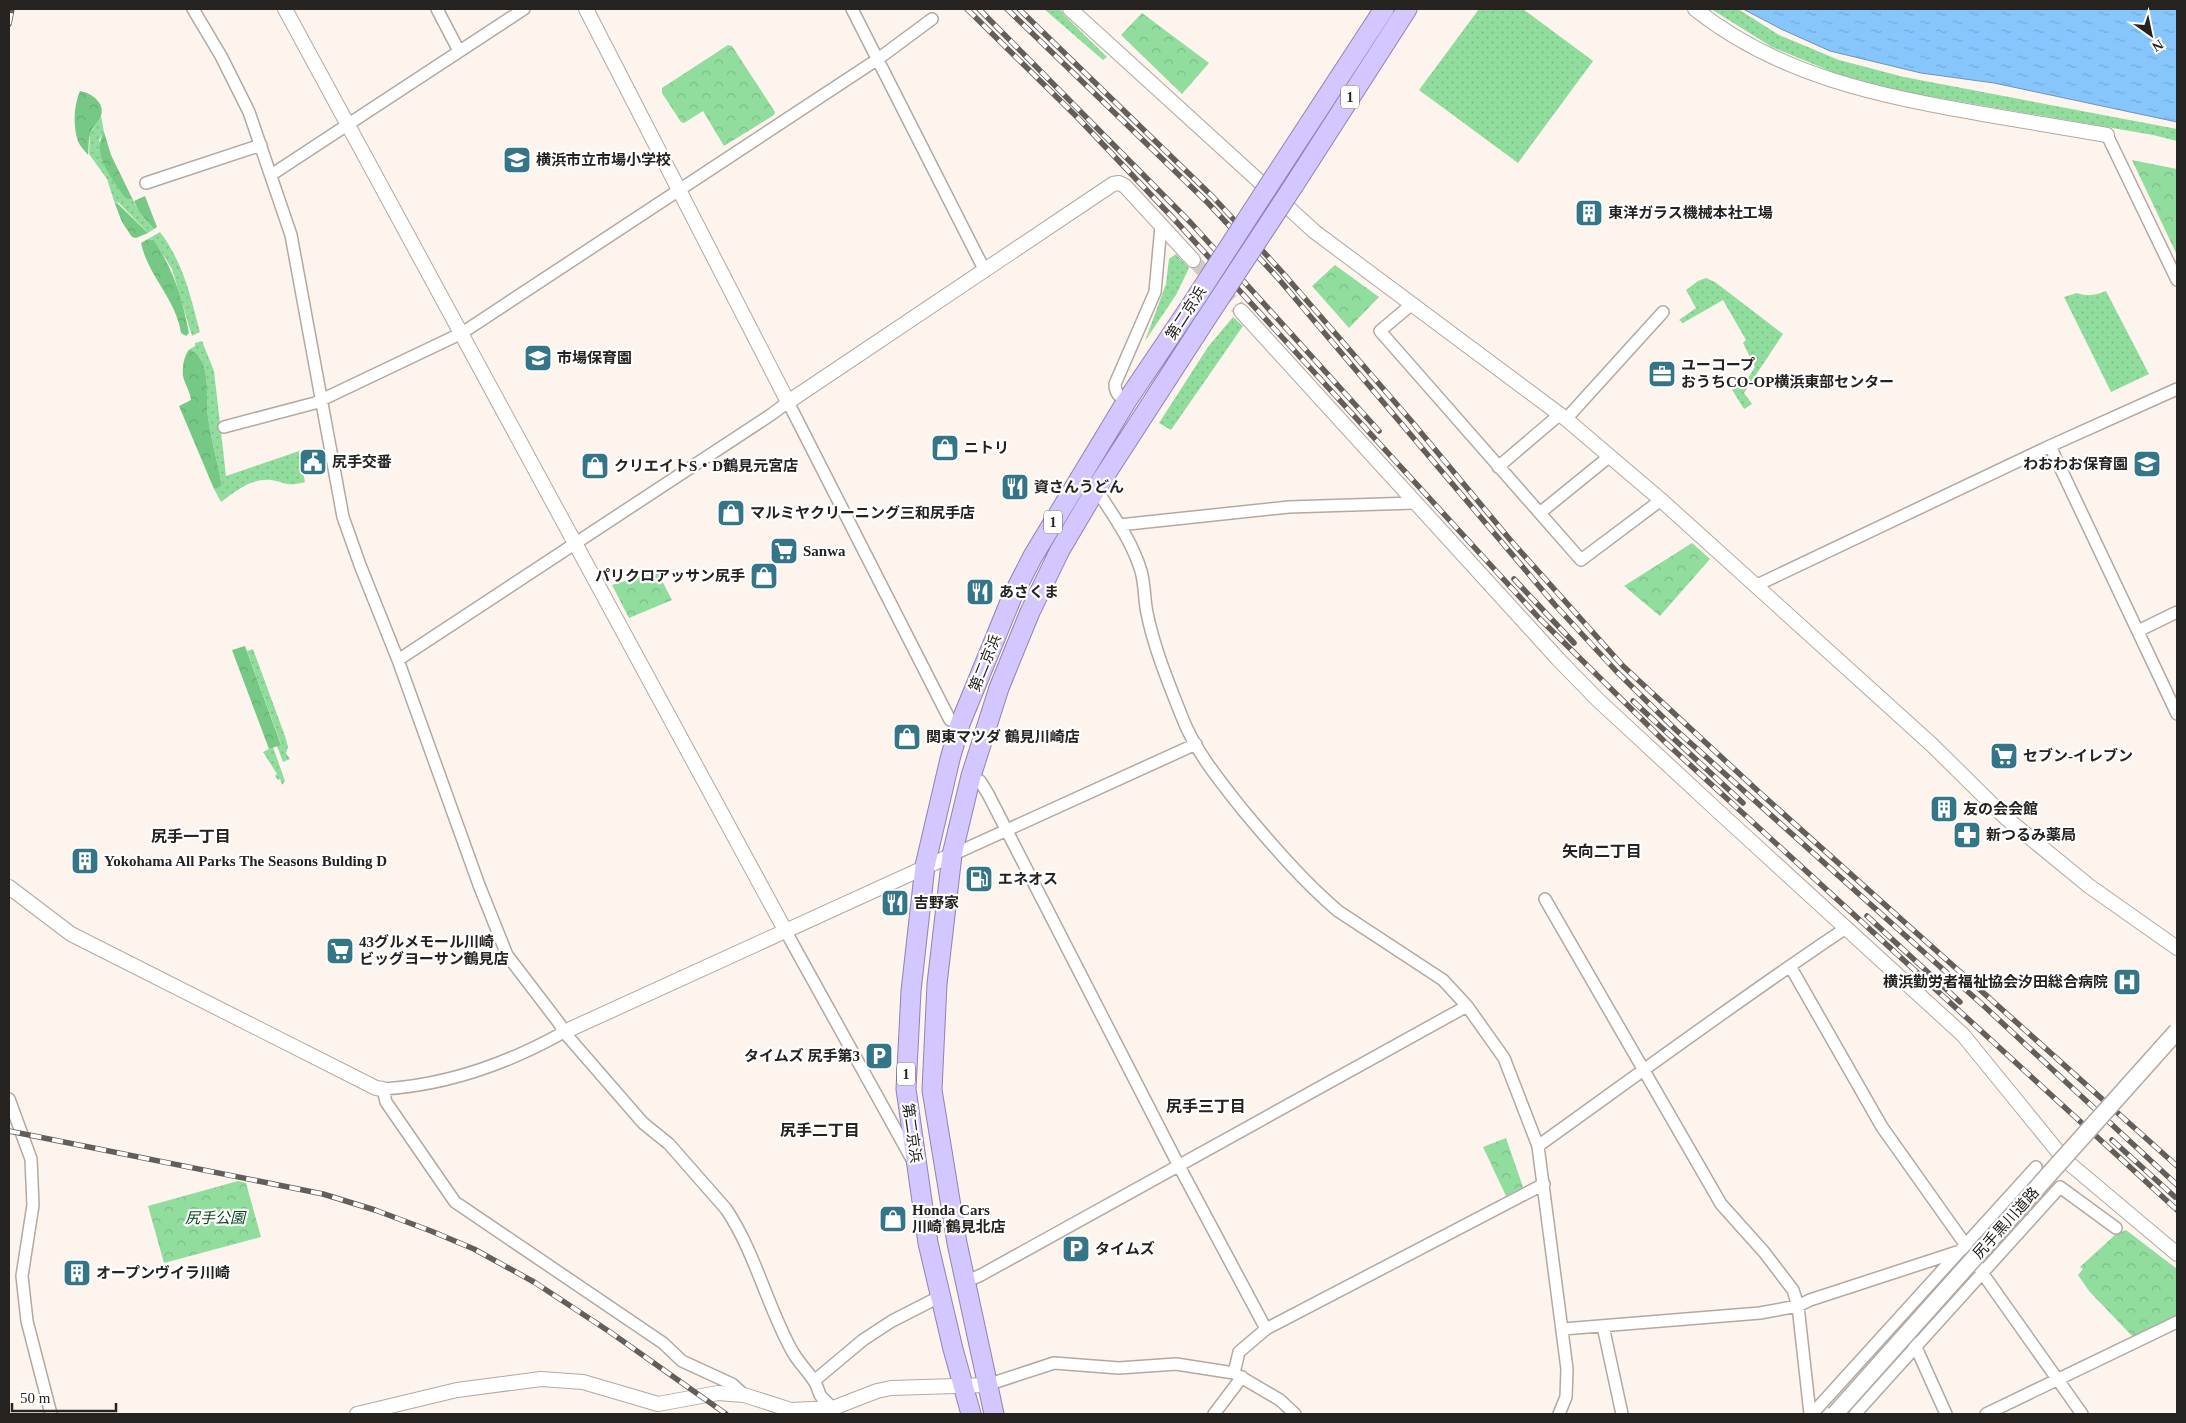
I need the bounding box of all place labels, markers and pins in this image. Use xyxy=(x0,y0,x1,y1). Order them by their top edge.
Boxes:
school or university icon: 横浜市立市場小学校 xyxy=(502,145,532,175)
place label: 横浜市立市場小学校 xyxy=(536,151,671,168)
building icon: 東洋ガラス機械本社工場 xyxy=(1574,198,1604,228)
place label: 東洋ガラス機械本社工場 xyxy=(1608,204,1773,221)
school or university icon: 市場保育園 xyxy=(523,343,553,373)
place label: 市場保育園 xyxy=(557,350,632,366)
place label: ユーコープ おうちCO-OP横浜東部センター xyxy=(1681,357,1894,390)
office icon: ユーコープ おうちCO-OP横浜東部センター xyxy=(1647,359,1677,389)
shop icon: ニトリ xyxy=(930,433,960,463)
place label: ニトリ xyxy=(964,440,1009,456)
public building icon: 尻手交番 xyxy=(298,447,328,477)
school or university icon: わおわお保育園 xyxy=(2132,449,2162,479)
shop icon: クリエイトS・D鶴見元宮店 xyxy=(580,451,610,481)
place label: 尻手交番 xyxy=(332,454,392,470)
place label: わおわお保育園 xyxy=(2023,456,2128,472)
place label: クリエイトS・D鶴見元宮店 xyxy=(614,458,798,474)
restaurant icon: 資さんうどん xyxy=(1000,472,1030,502)
place label: 資さんうどん xyxy=(1034,479,1124,495)
shop icon: マルミヤクリーニング三和尻手店 xyxy=(716,498,746,528)
place label: マルミヤクリーニング三和尻手店 xyxy=(750,505,975,521)
supermarket icon: Sanwa xyxy=(769,536,799,566)
place label: Sanwa xyxy=(803,543,846,559)
shop icon: パリクロアッサン尻手 xyxy=(749,561,779,591)
place label: パリクロアッサン尻手 xyxy=(595,568,745,584)
restaurant icon: あさくま xyxy=(965,577,995,607)
place label: あさくま xyxy=(999,584,1059,600)
shop icon: 関東マツダ 鶴見川崎店 xyxy=(892,722,922,752)
place label: 関東マツダ 鶴見川崎店 xyxy=(926,729,1080,745)
supermarket icon: セブン-イレブン xyxy=(1989,741,2019,771)
place label: セブン-イレブン xyxy=(2023,747,2133,764)
building icon: 友の会会館 xyxy=(1929,794,1959,824)
place label: 友の会会館 xyxy=(1963,801,2038,817)
pharmacy icon: 新つるみ薬局 xyxy=(1952,820,1982,850)
place label: 新つるみ薬局 xyxy=(1986,827,2076,843)
building icon: Yokohama All Parks The Seasons Bulding D xyxy=(70,846,100,876)
place label: Yokohama All Parks The Seasons Bulding D xyxy=(104,853,387,869)
fuel station icon: エネオス xyxy=(964,864,994,894)
place label: エネオス xyxy=(998,871,1058,887)
restaurant icon: 吉野家 xyxy=(880,888,910,918)
place label: 吉野家 xyxy=(914,895,959,911)
place label: 43グルメモール川崎 ビッグヨーサン鶴見店 xyxy=(359,934,509,967)
supermarket icon: 43グルメモール川崎 ビッグヨーサン鶴見店 xyxy=(325,936,355,966)
hospital icon: 横浜勤労者福祉協会汐田総合病院 xyxy=(2112,967,2142,997)
place label: 横浜勤労者福祉協会汐田総合病院 xyxy=(1883,973,2108,990)
parking icon: タイムズ 尻手第3 xyxy=(864,1041,894,1071)
place label: タイムズ 尻手第3 xyxy=(744,1047,860,1064)
place label: Honda Cars 川崎 鶴見北店 xyxy=(912,1202,1006,1235)
shop icon: Honda Cars 川崎 鶴見北店 xyxy=(878,1204,908,1234)
parking icon: タイムズ xyxy=(1061,1234,1091,1264)
place label: タイムズ xyxy=(1095,1240,1155,1257)
building icon: オープンヴイラ川崎 xyxy=(62,1258,92,1288)
place label: オープンヴイラ川崎 xyxy=(96,1265,230,1281)

